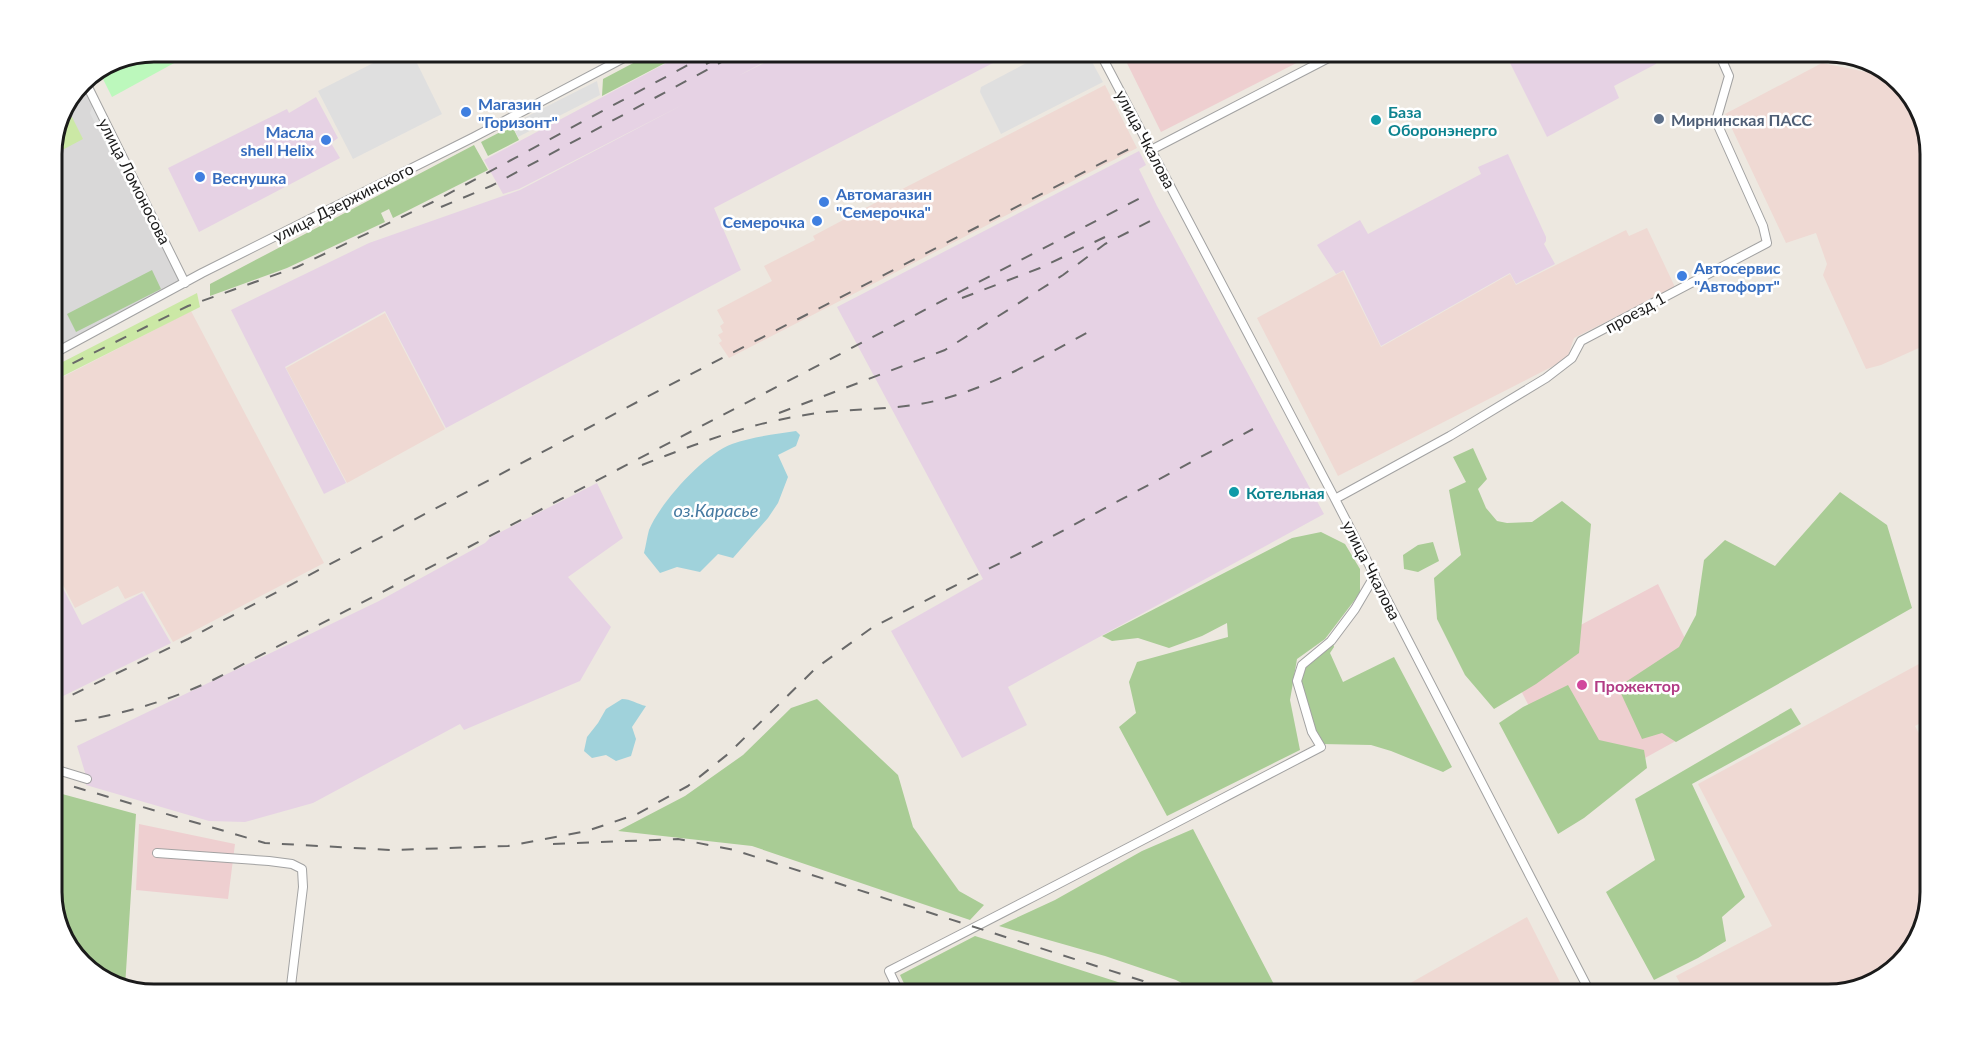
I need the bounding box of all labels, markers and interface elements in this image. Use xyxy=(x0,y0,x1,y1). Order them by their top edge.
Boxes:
street label: улица Чкалова xyxy=(1112,86,1180,192)
place label: Магазин "Горизонт" xyxy=(478,94,558,131)
place label: База Оборонэнерго xyxy=(1388,102,1497,139)
marker: Магазин "Горизонт" xyxy=(459,105,473,119)
place label: Мирнинская ПАСС xyxy=(1671,110,1812,129)
marker: Мирнинская ПАСС xyxy=(1652,112,1666,126)
marker: База Оборонэнерго xyxy=(1369,113,1383,127)
street label: улица Ломоносова xyxy=(95,115,175,247)
place label: Масла shell Helix xyxy=(241,122,315,159)
marker: Масла shell Helix xyxy=(319,133,333,147)
street label: улица Дзержинского xyxy=(269,158,417,246)
place label: Веснушка xyxy=(212,168,286,187)
marker: Веснушка xyxy=(193,170,207,184)
place label: Автомагазин "Семерочка" xyxy=(835,184,932,221)
marker: Автомагазин "Семерочка" xyxy=(817,195,831,209)
place label: Семерочка xyxy=(723,212,805,231)
marker: Семерочка xyxy=(810,214,824,228)
place label: Автосервис "Автофорт" xyxy=(1693,258,1781,295)
marker: Автосервис "Автофорт" xyxy=(1675,269,1689,283)
street label: проезд 1 xyxy=(1602,288,1668,336)
place label: Котельная xyxy=(1246,483,1325,502)
marker: Котельная xyxy=(1227,485,1241,499)
water label: оз.Карасье xyxy=(674,499,758,521)
street label: улица Чкалова xyxy=(1339,517,1405,623)
place label: Прожектор xyxy=(1594,676,1680,695)
marker: Прожектор xyxy=(1575,678,1589,692)

